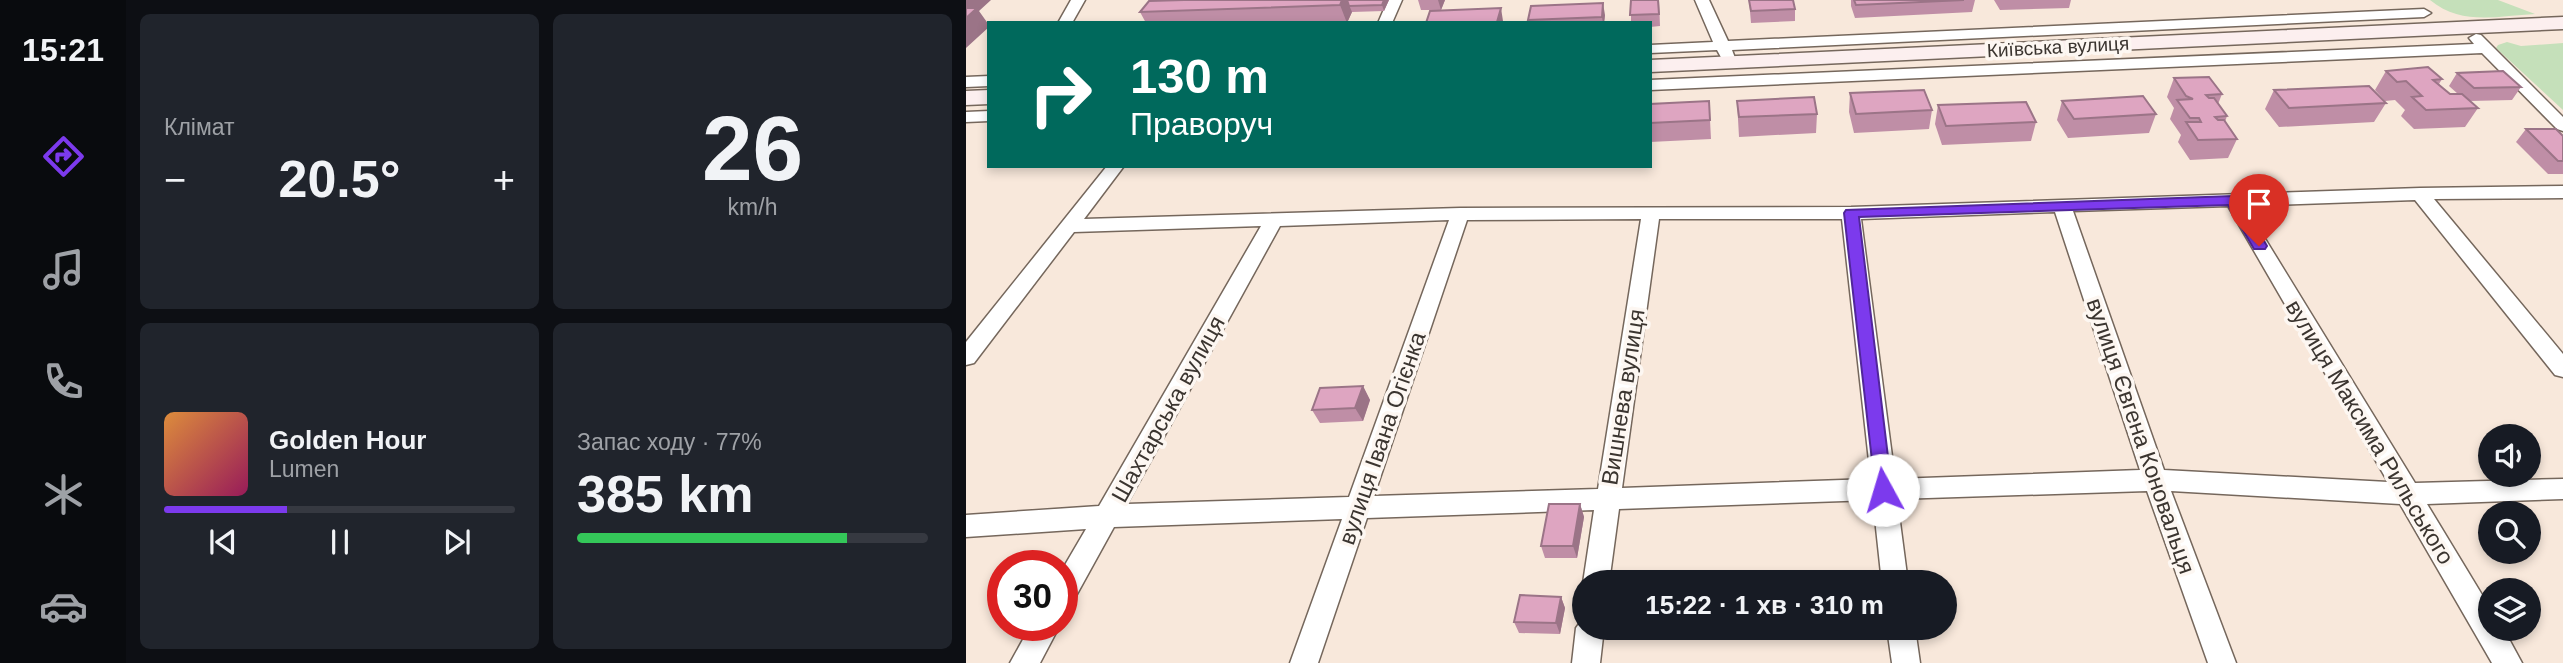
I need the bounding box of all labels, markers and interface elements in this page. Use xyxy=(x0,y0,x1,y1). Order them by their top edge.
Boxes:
text: 15:21 xyxy=(22,32,104,68)
street label: Київська вулиця xyxy=(1986,33,2130,61)
icon: right xyxy=(1015,49,1106,140)
text: 130 m xyxy=(1130,49,1269,103)
text: 26 xyxy=(702,98,803,199)
text: Праворуч xyxy=(1130,106,1273,142)
text: Клімат xyxy=(164,114,235,140)
icon: directions xyxy=(39,132,88,181)
text: 20.5° xyxy=(278,150,401,208)
text: − xyxy=(164,159,186,201)
text: + xyxy=(493,159,515,201)
pin xyxy=(2229,174,2289,246)
icon: arrive xyxy=(2240,185,2278,223)
text: km/h xyxy=(728,194,777,220)
icon: music xyxy=(39,245,88,294)
street label: вулиця Євгена Коновальця xyxy=(2082,295,2200,577)
street label: вулиця Максима Рильського xyxy=(2281,295,2459,569)
street label: Вишнева вулиця xyxy=(1596,307,1650,487)
street label: Шахтарська вулиця xyxy=(1106,311,1230,507)
street label: вулиця Івана Огієнка xyxy=(1333,328,1431,548)
icon: phone xyxy=(39,357,88,406)
map controls xyxy=(2478,424,2541,641)
button: sound xyxy=(2478,424,2541,487)
text: Golden Hour xyxy=(269,425,426,455)
text: Запас ходу · 77% xyxy=(577,429,762,455)
position arrow xyxy=(1846,453,1920,527)
text: Lumen xyxy=(269,456,339,482)
text: 385 km xyxy=(577,465,753,523)
icon: climate xyxy=(39,470,88,519)
button: search xyxy=(2478,501,2541,564)
icon: previous xyxy=(204,523,242,561)
icon: pause xyxy=(321,523,359,561)
icon: next xyxy=(438,523,476,561)
speed limit sign: 30 xyxy=(987,550,1078,641)
button: layers xyxy=(2478,578,2541,641)
icon: car xyxy=(39,582,88,631)
text: 15:22 · 1 хв · 310 m xyxy=(1645,590,1884,620)

